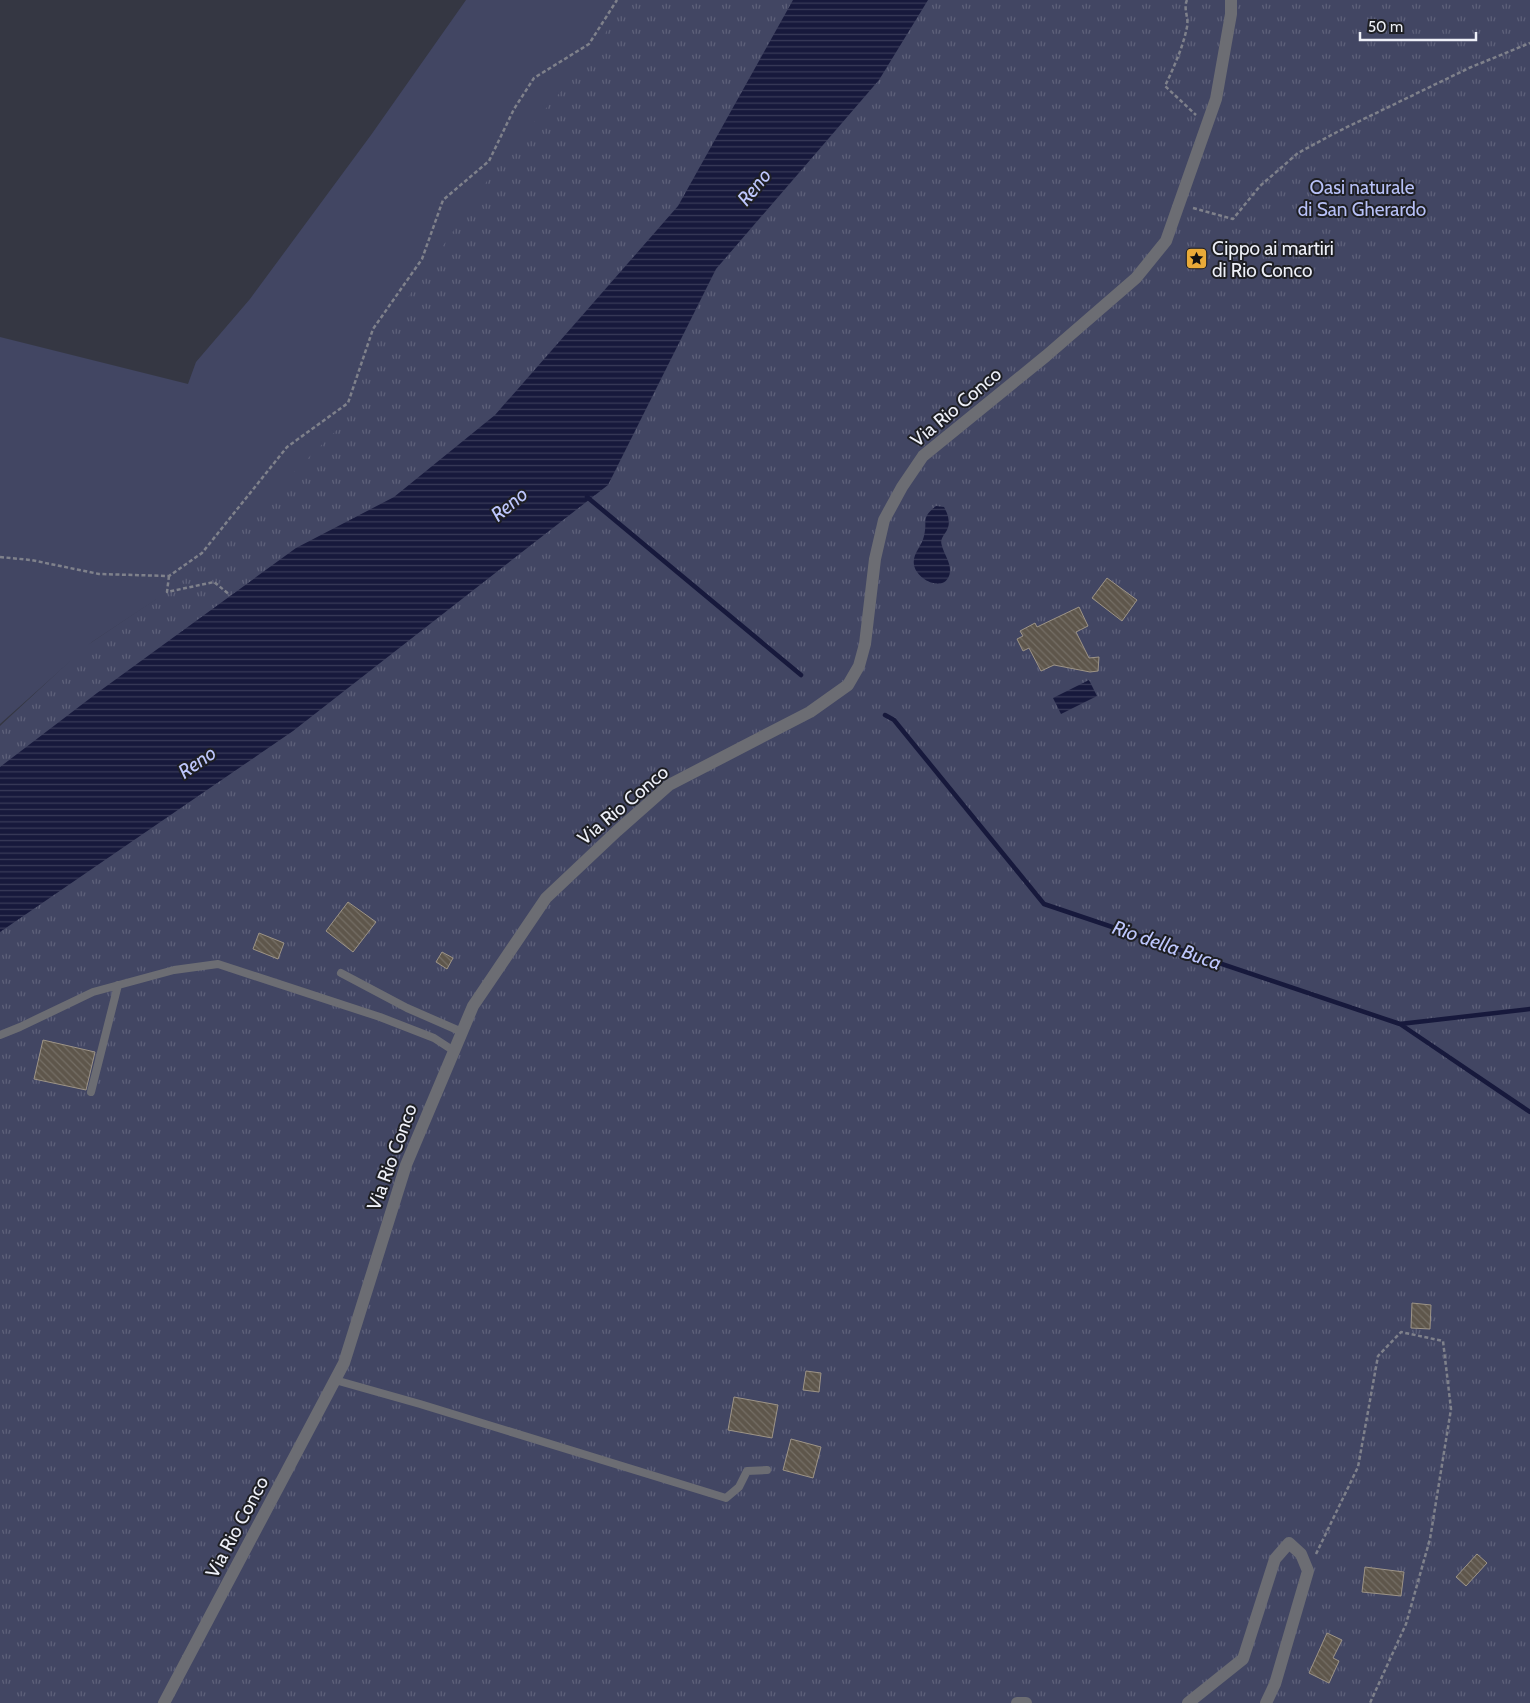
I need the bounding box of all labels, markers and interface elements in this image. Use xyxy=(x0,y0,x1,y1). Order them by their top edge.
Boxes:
scale bar xyxy=(1360,10,1476,42)
text: 50 m xyxy=(1368,18,1403,36)
water label: Reno xyxy=(732,164,776,210)
park label: Oasi naturale di San Gherardo xyxy=(1298,176,1426,221)
place label: Cippo ai martiri di Rio Conco xyxy=(1212,237,1334,282)
place icon: Cippo ai martiri di Rio Conco xyxy=(1184,247,1208,271)
street label: Via Rio Conco xyxy=(906,362,1006,452)
water label: Reno xyxy=(486,482,532,526)
water label: Reno xyxy=(173,740,221,784)
street label: Via Rio Conco xyxy=(573,760,673,850)
water label: Rio della Buca xyxy=(1109,915,1225,975)
street label: Via Rio Conco xyxy=(362,1101,422,1213)
street label: Via Rio Conco xyxy=(201,1472,273,1582)

